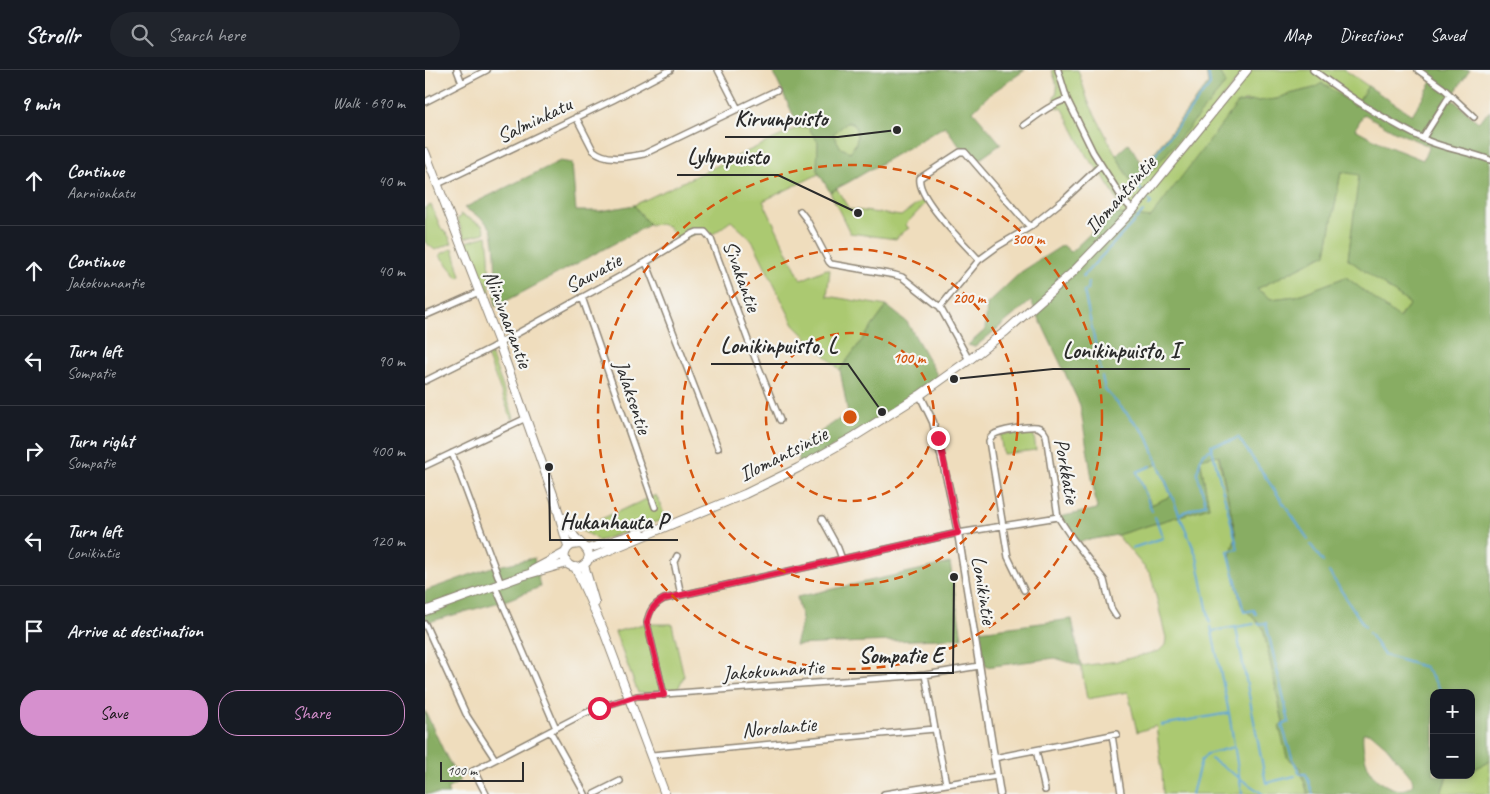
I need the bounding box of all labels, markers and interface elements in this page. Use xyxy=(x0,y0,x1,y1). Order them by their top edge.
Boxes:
search box xyxy=(110,12,460,57)
text: Strollr xyxy=(25,20,80,50)
icon: search xyxy=(128,21,156,49)
text: Search here xyxy=(168,23,245,47)
text: Map xyxy=(1284,24,1311,46)
text: Directions xyxy=(1339,24,1402,46)
text: Saved xyxy=(1430,24,1465,46)
text: 9 min xyxy=(20,90,60,116)
street label: Salminkatu xyxy=(492,90,577,149)
text: Walk · 690 m xyxy=(333,93,405,113)
callout: Kirvunpuisto xyxy=(725,100,838,137)
text: Kirvunpuisto xyxy=(735,105,829,133)
callout: Lylynpuisto xyxy=(677,138,778,175)
text: Lylynpuisto xyxy=(687,143,771,171)
street label: Ilomantsintie xyxy=(1079,149,1162,240)
text: Continue xyxy=(67,159,124,183)
icon: ahead xyxy=(20,167,48,195)
text: 40 m xyxy=(378,171,405,191)
text: Aarnionkatu xyxy=(67,183,135,203)
text: 300 m xyxy=(1012,230,1046,249)
street label: Sivakantie xyxy=(717,237,767,316)
street label: Sauvatie xyxy=(560,246,627,299)
text: Continue xyxy=(67,249,124,273)
icon: ahead xyxy=(20,257,48,285)
text: 40 m xyxy=(378,261,405,281)
street label: Niinivaarantie xyxy=(478,267,539,372)
text: Jakokunnantie xyxy=(67,273,144,293)
text: 200 m xyxy=(953,289,987,308)
callout: Lonikinpuisto, L xyxy=(711,327,848,364)
text: Lonikinpuisto, L xyxy=(721,332,839,360)
callout: Lonikinpuisto, I xyxy=(1053,332,1190,369)
text: Lonikinpuisto, I xyxy=(1063,337,1184,365)
text: Turn left xyxy=(67,339,122,363)
icon: left xyxy=(20,347,48,375)
text: 100 m xyxy=(893,349,927,368)
text: 90 m xyxy=(378,351,405,371)
street label: Jalaksentie xyxy=(608,356,658,438)
text: Sompatie xyxy=(67,363,115,383)
centre of rings xyxy=(841,408,859,426)
street label: Ilomantsintie xyxy=(734,420,833,487)
route end xyxy=(927,427,950,450)
text: Turn right xyxy=(67,429,134,453)
street label: Porkkatie xyxy=(1049,436,1086,508)
icon: right xyxy=(20,437,48,465)
text: 400 m xyxy=(371,441,405,461)
text: Sompatie xyxy=(67,453,115,473)
callout: Hukanhauta P xyxy=(550,503,678,540)
text: Hukanhauta P xyxy=(560,508,672,536)
text: Turn left xyxy=(67,519,122,543)
icon: left xyxy=(20,527,48,555)
text: 120 m xyxy=(371,531,405,551)
text: Lonikintie xyxy=(67,543,119,563)
street label: Lonikintie xyxy=(966,554,1002,627)
icon: arrive xyxy=(20,617,48,645)
text: Arrive at destination xyxy=(67,619,203,643)
callout: Sompatie E xyxy=(849,636,953,673)
text: Sompatie E xyxy=(859,642,946,670)
street label: Jakokunnantie xyxy=(721,653,826,687)
map controls xyxy=(1430,689,1475,779)
button: + xyxy=(1430,689,1475,734)
button: Save xyxy=(20,690,208,736)
button: Share xyxy=(218,690,405,736)
route start xyxy=(588,697,611,720)
street label: Norolantie xyxy=(741,711,818,743)
button: − xyxy=(1430,734,1475,779)
scale bar xyxy=(440,759,524,782)
text: 100 m xyxy=(447,762,477,779)

